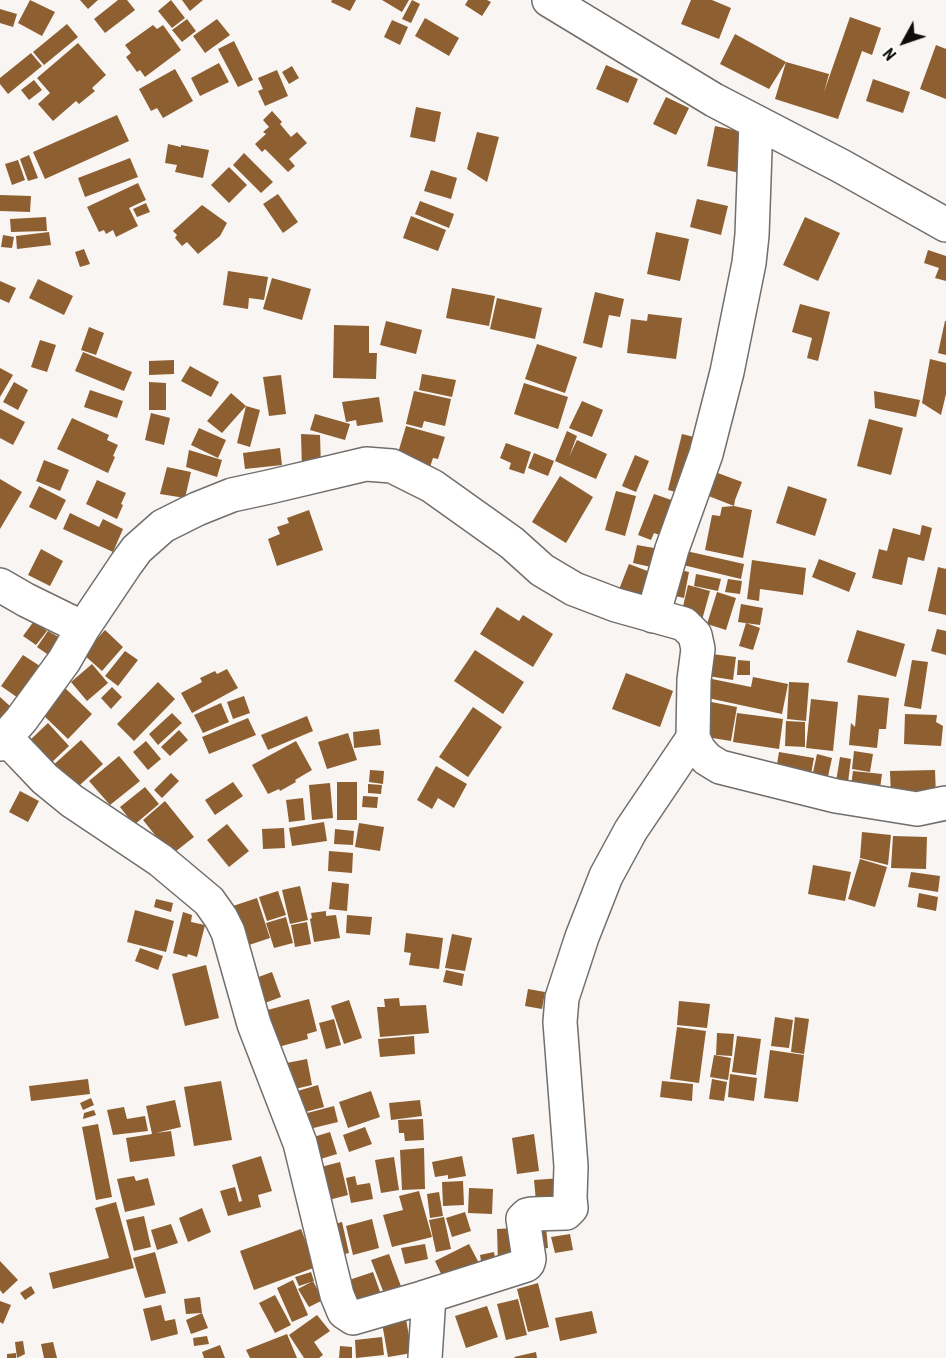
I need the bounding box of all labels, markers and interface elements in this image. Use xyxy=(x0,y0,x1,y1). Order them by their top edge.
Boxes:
north arrow xyxy=(874,12,934,72)
text: N xyxy=(879,44,900,64)

